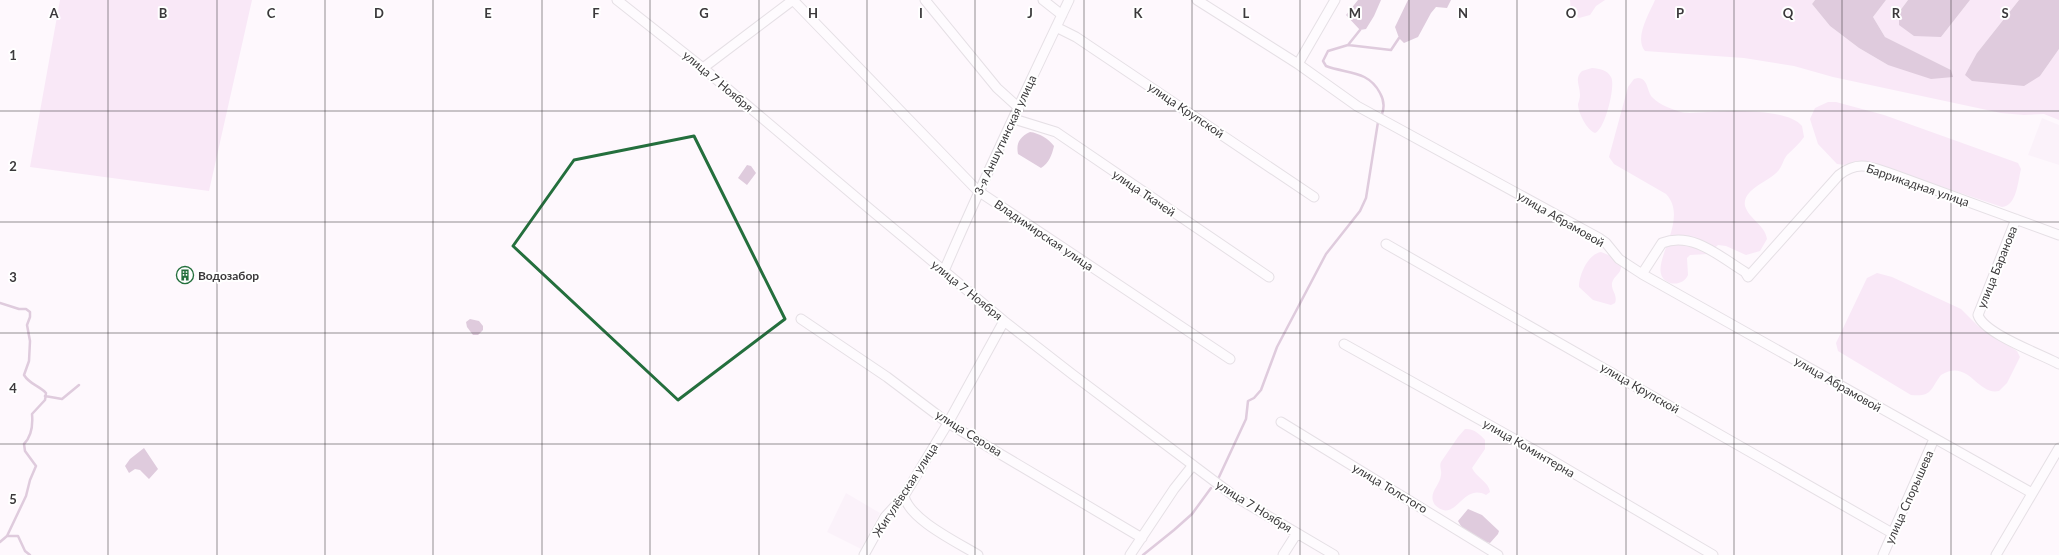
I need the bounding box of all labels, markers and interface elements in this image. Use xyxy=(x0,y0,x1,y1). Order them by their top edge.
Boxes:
text: A xyxy=(48,5,59,21)
text: B xyxy=(159,5,168,21)
text: C xyxy=(267,5,276,21)
text: D xyxy=(374,5,384,21)
text: E xyxy=(484,5,492,21)
text: F xyxy=(592,5,600,21)
text: G xyxy=(699,5,709,21)
text: H xyxy=(808,5,818,21)
text: I xyxy=(919,5,923,21)
text: J xyxy=(1027,5,1033,21)
text: K xyxy=(1134,5,1144,21)
text: L xyxy=(1243,5,1250,21)
text: M xyxy=(1349,5,1361,21)
text: N xyxy=(1458,5,1468,21)
text: O xyxy=(1566,5,1577,21)
text: P xyxy=(1676,5,1684,21)
text: Q xyxy=(1783,5,1794,21)
text: R xyxy=(1892,5,1901,21)
text: S xyxy=(2001,5,2009,21)
text: 1 xyxy=(9,47,17,63)
street label: улица 7 Ноября xyxy=(680,47,756,115)
street label: 3-я Аншутинская улица xyxy=(971,73,1039,197)
street label: улица Крупской xyxy=(1145,79,1227,141)
text: 2 xyxy=(9,158,17,174)
street label: Баррикадная улица xyxy=(1865,160,1971,210)
street label: улица Ткачей xyxy=(1109,166,1179,220)
street label: улица Абрамовой xyxy=(1515,188,1607,250)
street label: Владимирская улица xyxy=(991,196,1097,274)
street label: улица Баранова xyxy=(1974,224,2020,310)
street label: улица 7 Ноября xyxy=(928,257,1006,323)
building icon: Водозабор xyxy=(175,265,195,285)
place label: Водозабор xyxy=(198,268,259,283)
text: 3 xyxy=(9,269,17,285)
street label: улица Абрамовой xyxy=(1792,353,1884,415)
street label: улица Крупской xyxy=(1598,359,1682,417)
text: 4 xyxy=(9,380,17,396)
street label: улица Серова xyxy=(933,407,1005,459)
street label: улица Коминтерна xyxy=(1480,416,1578,481)
street label: Жигулёвская улица xyxy=(869,440,941,540)
street label: улица Спорышева xyxy=(1882,448,1936,546)
street label: улица Толстого xyxy=(1350,460,1430,516)
street label: улица 7 Ноября xyxy=(1213,477,1295,535)
text: 5 xyxy=(9,491,17,507)

